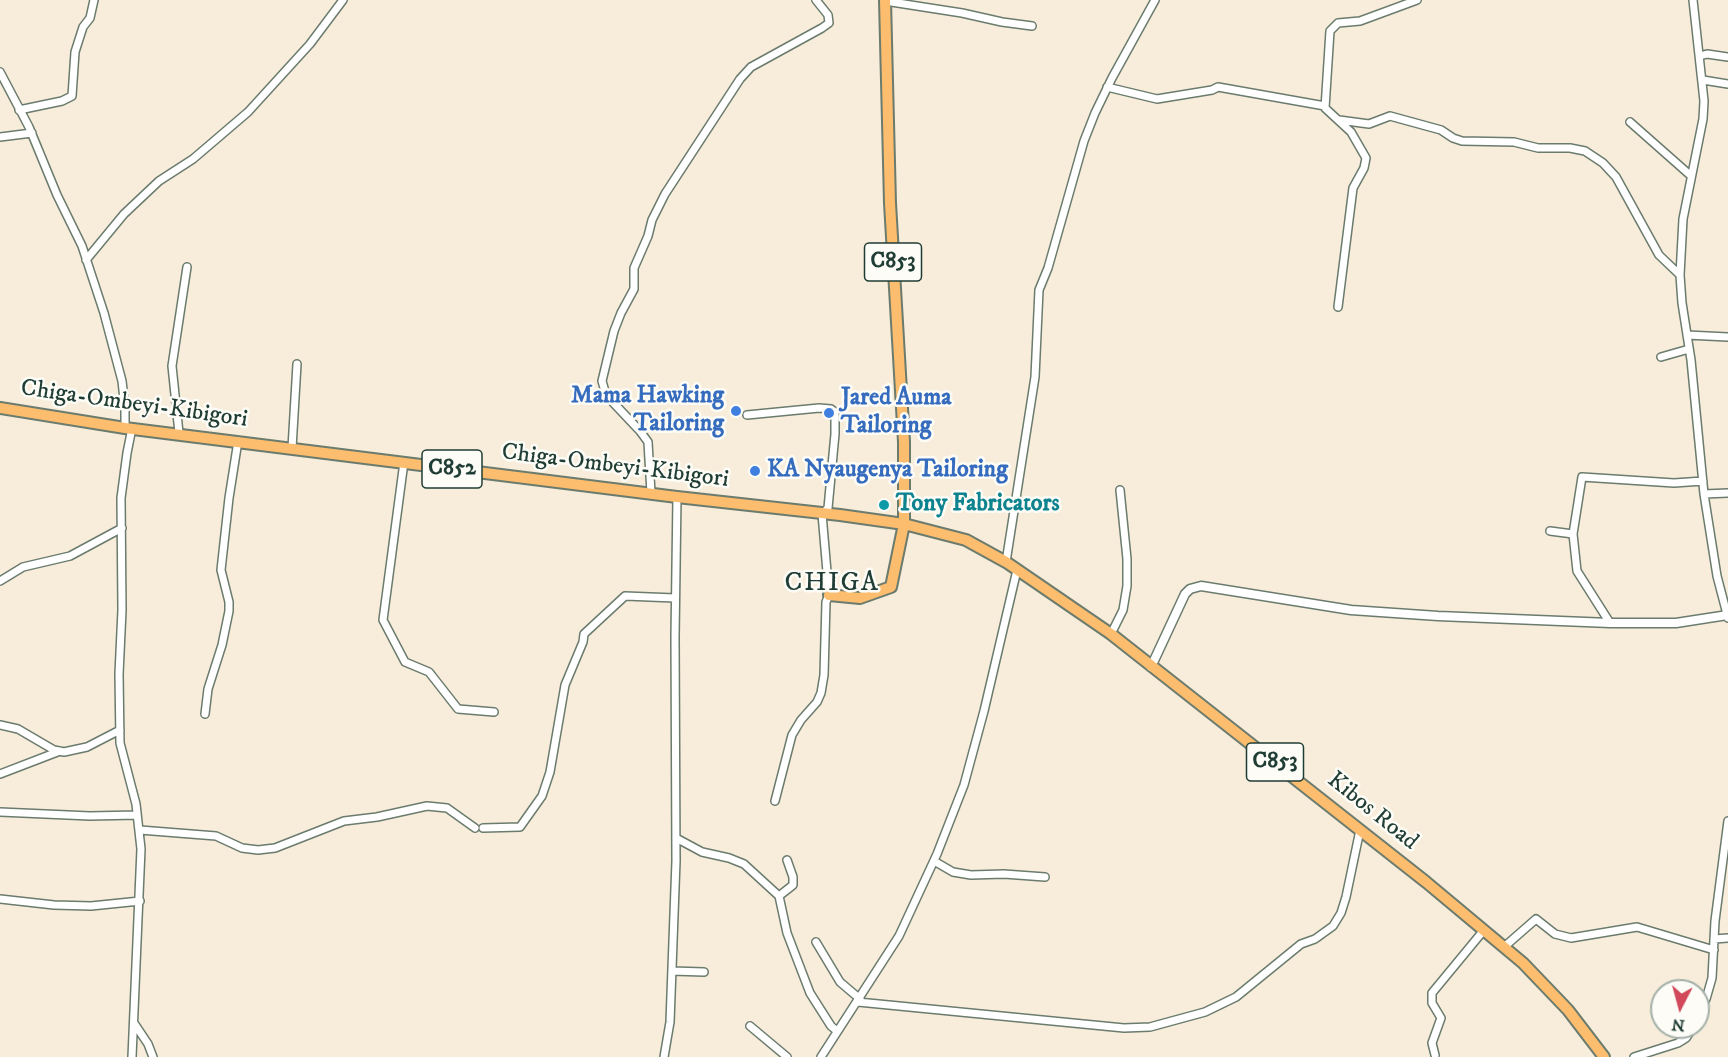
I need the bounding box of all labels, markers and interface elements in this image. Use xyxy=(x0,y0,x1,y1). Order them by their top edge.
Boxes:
road number: C853 xyxy=(864,243,922,281)
street label: Chiga-Ombeyi-Kibigori xyxy=(19,375,249,435)
place label: Mama Hawking Tailoring xyxy=(571,383,724,439)
place label: Jared Auma Tailoring xyxy=(841,385,951,441)
marker: Mama Hawking Tailoring xyxy=(729,404,743,418)
marker: Jared Auma Tailoring xyxy=(822,406,836,420)
street label: Chiga-Ombeyi-Kibigori xyxy=(500,439,730,495)
road number: C852 xyxy=(422,450,482,488)
place label: KA Nyaugenya Tailoring xyxy=(767,457,1008,485)
marker: KA Nyaugenya Tailoring xyxy=(748,464,762,478)
place label: Tony Fabricators xyxy=(896,491,1059,519)
marker: Tony Fabricators xyxy=(877,498,891,512)
district label: CHIGA xyxy=(784,568,880,600)
road number: C853 xyxy=(1246,743,1304,781)
street label: Kibos Road xyxy=(1321,767,1423,857)
north arrow xyxy=(1650,979,1710,1039)
text: N xyxy=(1671,1014,1686,1036)

